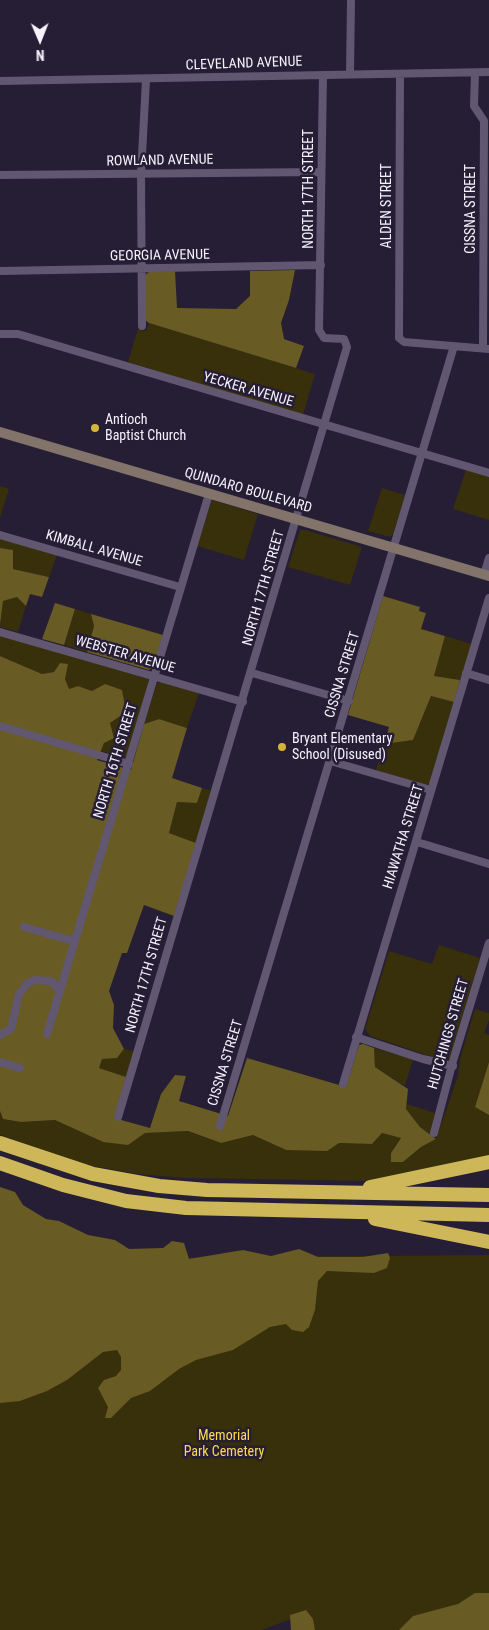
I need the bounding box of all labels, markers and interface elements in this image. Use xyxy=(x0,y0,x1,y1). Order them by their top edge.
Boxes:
north arrow xyxy=(15,15,65,65)
text: N xyxy=(36,47,45,63)
street label: CLEVELAND AVENUE xyxy=(185,54,303,74)
street label: NORTH 17TH STREET xyxy=(301,129,317,249)
street label: ROWLAND AVENUE xyxy=(106,152,214,170)
street label: ALDEN STREET xyxy=(379,164,395,248)
street label: CISSNA STREET xyxy=(463,164,479,254)
street label: GEORGIA AVENUE xyxy=(110,247,210,265)
street label: YECKER AVENUE xyxy=(201,369,295,411)
place label: Antioch Baptist Church xyxy=(105,412,186,444)
marker: Antioch Baptist Church xyxy=(89,422,101,434)
street label: QUINDARO BOULEVARD xyxy=(182,465,314,517)
street label: KIMBALL AVENUE xyxy=(44,527,144,571)
street label: NORTH 17TH STREET xyxy=(239,528,289,648)
street label: CISSNA STREET xyxy=(322,630,364,720)
street label: WEBSTER AVENUE xyxy=(73,633,177,677)
street label: NORTH 16TH STREET xyxy=(91,701,141,821)
place label: Bryant Elementary School (Disused) xyxy=(292,731,392,764)
marker: Bryant Elementary School (Disused) xyxy=(276,741,288,753)
street label: HIAWATHA STREET xyxy=(380,783,428,891)
street label: NORTH 17TH STREET xyxy=(122,915,172,1035)
street label: HUTCHINGS STREET xyxy=(425,977,473,1091)
street label: CISSNA STREET xyxy=(205,1018,247,1108)
park label: Memorial Park Cemetery xyxy=(184,1428,264,1460)

